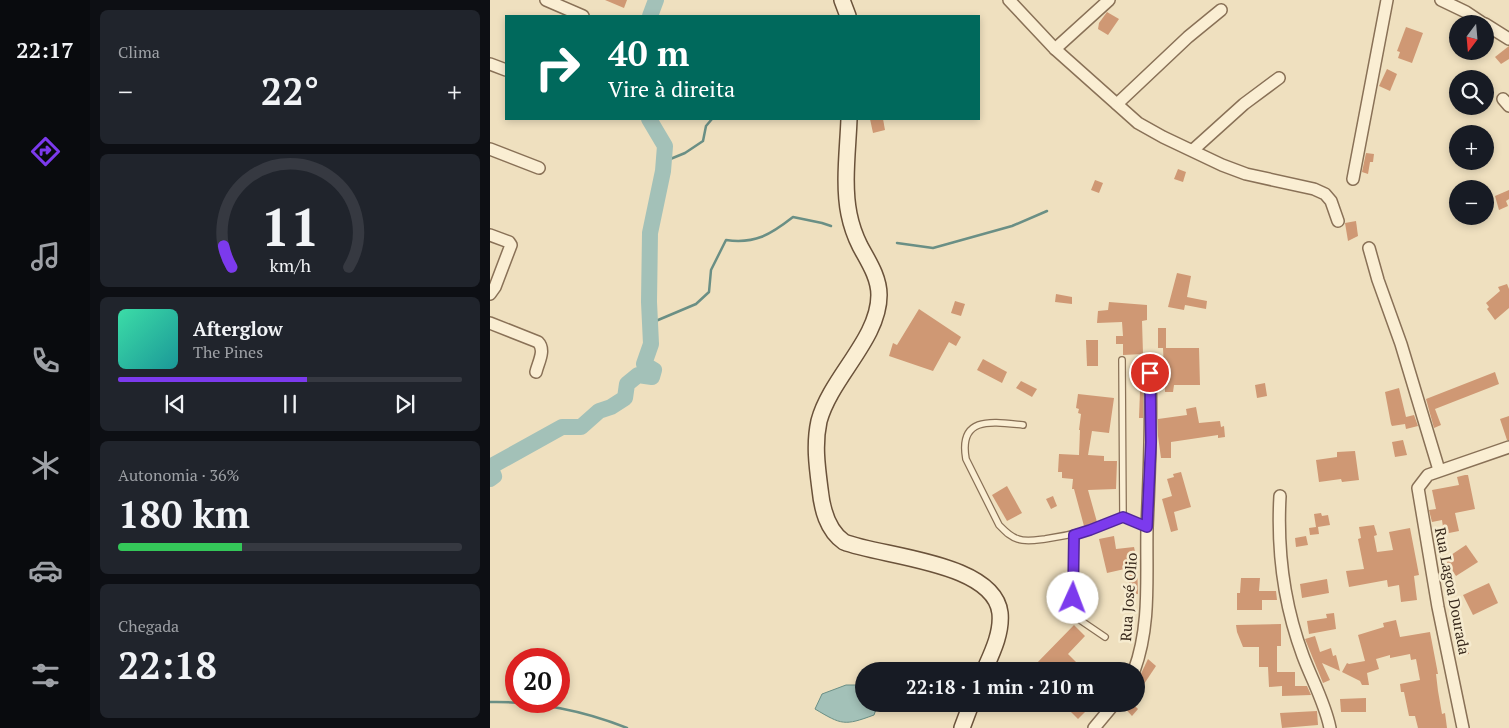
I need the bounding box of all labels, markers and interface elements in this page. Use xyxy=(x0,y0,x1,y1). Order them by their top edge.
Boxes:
north arrow xyxy=(1449,15,1494,60)
map controls xyxy=(1449,15,1494,225)
text: 40 m xyxy=(608,30,689,76)
text: 22:17 xyxy=(16,35,74,64)
icon: right xyxy=(525,35,590,100)
text: Clima xyxy=(118,41,160,63)
text: 22° xyxy=(261,66,319,116)
button: search xyxy=(1449,70,1494,115)
text: − xyxy=(118,73,133,110)
text: + xyxy=(447,73,462,110)
text: Vire à direita xyxy=(608,74,735,103)
button: + xyxy=(1449,125,1494,170)
icon: directions xyxy=(28,134,63,169)
button: − xyxy=(1449,180,1494,225)
text: 11 xyxy=(261,192,319,261)
icon: music xyxy=(28,239,63,274)
text: km/h xyxy=(269,253,311,277)
text: Afterglow xyxy=(193,316,283,341)
text: The Pines xyxy=(193,341,263,363)
icon: phone xyxy=(28,343,63,378)
pin xyxy=(1129,352,1171,394)
icon: arrive xyxy=(1136,359,1164,387)
icon: previous xyxy=(161,390,189,418)
icon: pause xyxy=(276,390,304,418)
icon: next xyxy=(391,390,419,418)
icon: climate xyxy=(28,448,63,483)
text: Autonomia · 36% xyxy=(118,464,240,486)
text: 180 km xyxy=(118,489,250,539)
street label: Rua Lagoa Dourada xyxy=(1431,525,1475,657)
street label: Rua José Olio xyxy=(1115,552,1141,642)
icon: car xyxy=(28,553,63,588)
position arrow xyxy=(1046,571,1098,623)
text: Chegada xyxy=(118,615,179,637)
text: 22:18 xyxy=(118,640,217,690)
speed limit sign: 20 xyxy=(505,648,570,713)
icon: filters xyxy=(28,658,63,693)
text: 22:18 · 1 min · 210 m xyxy=(906,674,1094,699)

